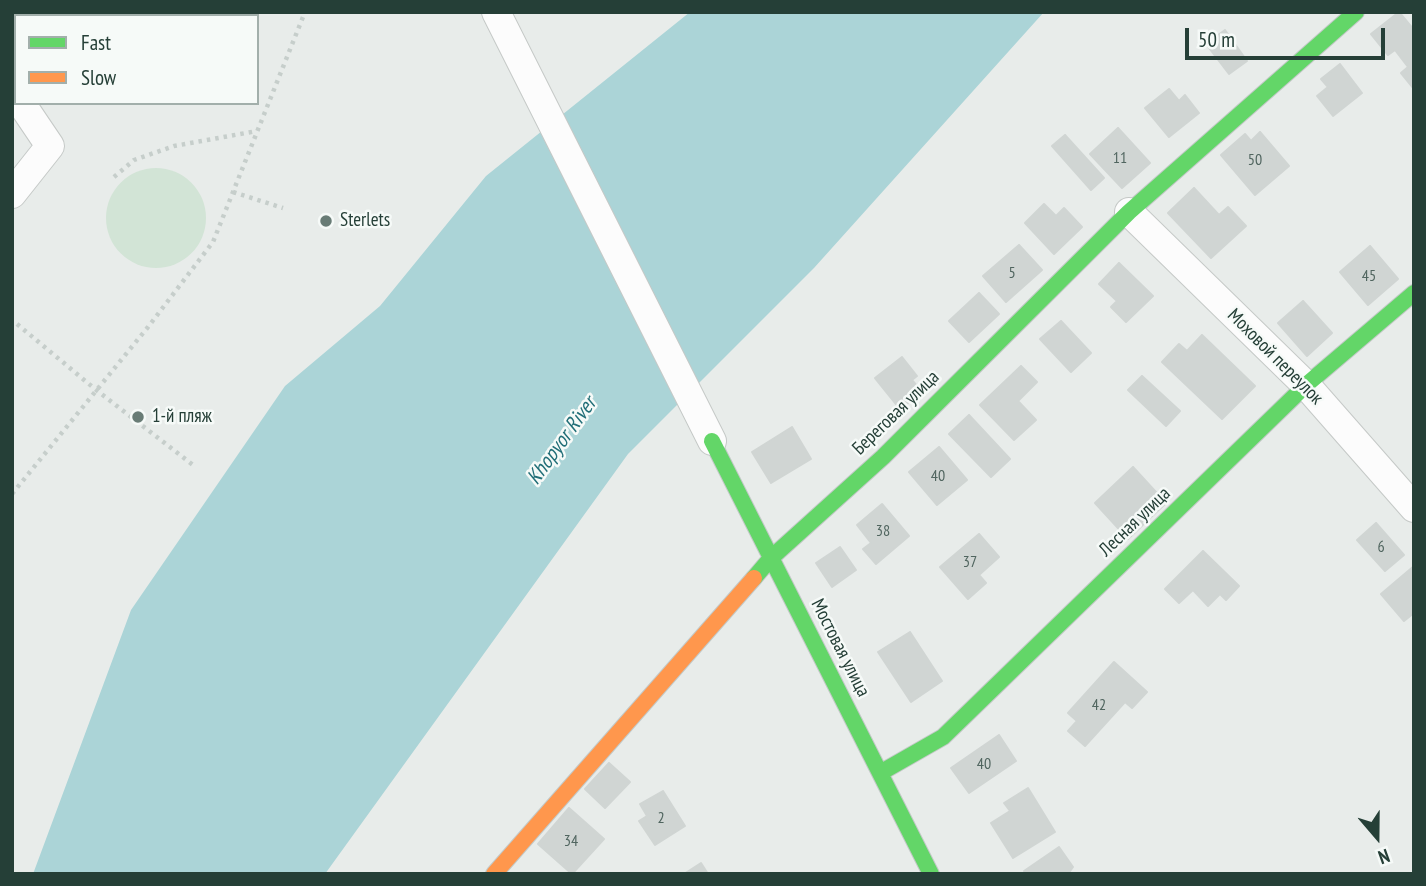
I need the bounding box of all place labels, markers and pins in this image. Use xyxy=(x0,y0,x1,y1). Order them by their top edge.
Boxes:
place label: Sterlets xyxy=(340,210,390,232)
marker: Sterlets xyxy=(318,213,334,229)
place label: 1-й пляж xyxy=(152,406,212,428)
marker: 1-й пляж xyxy=(130,409,146,425)

